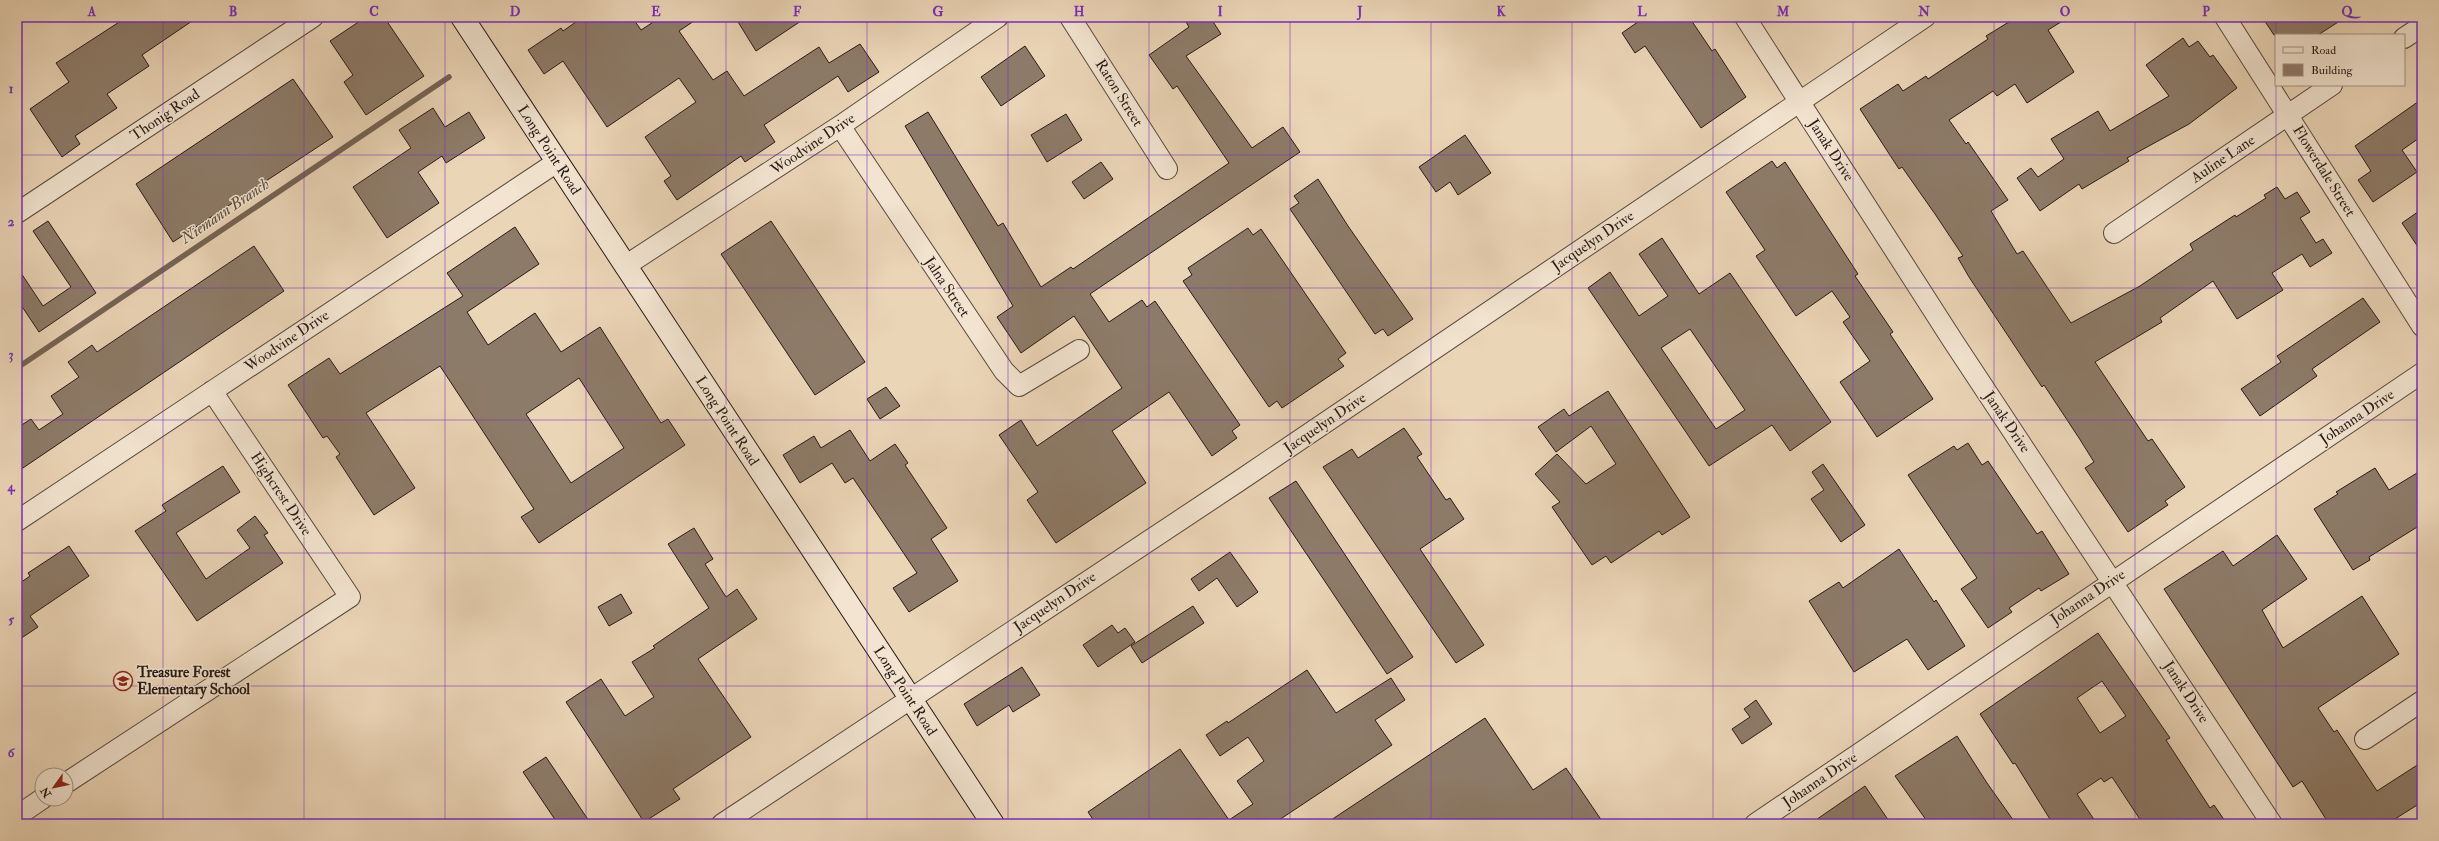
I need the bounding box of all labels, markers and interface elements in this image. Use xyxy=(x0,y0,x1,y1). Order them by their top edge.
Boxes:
text: A xyxy=(87,4,97,20)
text: B xyxy=(229,4,237,20)
text: C xyxy=(369,4,379,20)
text: D xyxy=(510,4,521,20)
text: E xyxy=(651,4,661,20)
text: F xyxy=(793,4,802,20)
text: G xyxy=(933,4,944,20)
text: H xyxy=(1074,4,1085,20)
text: I xyxy=(1217,4,1223,20)
text: J xyxy=(1356,4,1363,21)
text: K xyxy=(1496,4,1506,20)
text: L xyxy=(1637,4,1647,20)
text: M xyxy=(1776,4,1790,20)
text: N xyxy=(1917,4,1930,20)
text: O xyxy=(2060,4,2071,20)
text: P xyxy=(2202,4,2210,20)
text: Q xyxy=(2342,4,2362,20)
legend xyxy=(2275,34,2405,86)
text: Road xyxy=(2311,43,2336,58)
street label: Raton Street xyxy=(1091,56,1147,130)
text: Building xyxy=(2311,63,2354,78)
text: 1 xyxy=(9,81,14,97)
street label: Thonig Road xyxy=(127,84,204,145)
street label: Long Point Road xyxy=(513,102,585,199)
street label: Woodvine Drive xyxy=(766,109,859,180)
street label: Janak Drive xyxy=(1802,114,1858,185)
street label: Flowerdale Street xyxy=(2288,122,2360,220)
street label: Auline Lane xyxy=(2186,131,2259,188)
water label: Niemann Branch xyxy=(176,174,273,249)
street label: Jacquelyn Drive xyxy=(1547,206,1638,277)
text: 2 xyxy=(8,214,15,230)
street label: Jalna Street xyxy=(918,252,974,322)
street label: Woodvine Drive xyxy=(240,306,333,377)
text: 3 xyxy=(9,347,14,363)
street label: Long Point Road xyxy=(691,373,763,470)
street label: Johanna Drive xyxy=(2315,385,2399,450)
street label: Janak Drive xyxy=(1978,387,2035,457)
street label: Jacquelyn Drive xyxy=(1279,388,1370,459)
street label: Highcrest Drive xyxy=(246,449,316,539)
text: 4 xyxy=(6,479,15,495)
street label: Johanna Drive xyxy=(2046,565,2130,630)
street label: Jacquelyn Drive xyxy=(1009,567,1100,638)
text: 5 xyxy=(8,612,14,628)
street label: Long Point Road xyxy=(869,643,941,740)
street label: Janak Drive xyxy=(2157,656,2213,727)
place label: Treasure Forest Elementary School xyxy=(136,663,250,700)
school or university icon: Treasure Forest Elementary School xyxy=(112,670,134,692)
text: 6 xyxy=(8,745,16,761)
street label: Johanna Drive xyxy=(1778,748,1862,813)
north arrow xyxy=(34,767,74,807)
text: N xyxy=(37,784,55,801)

